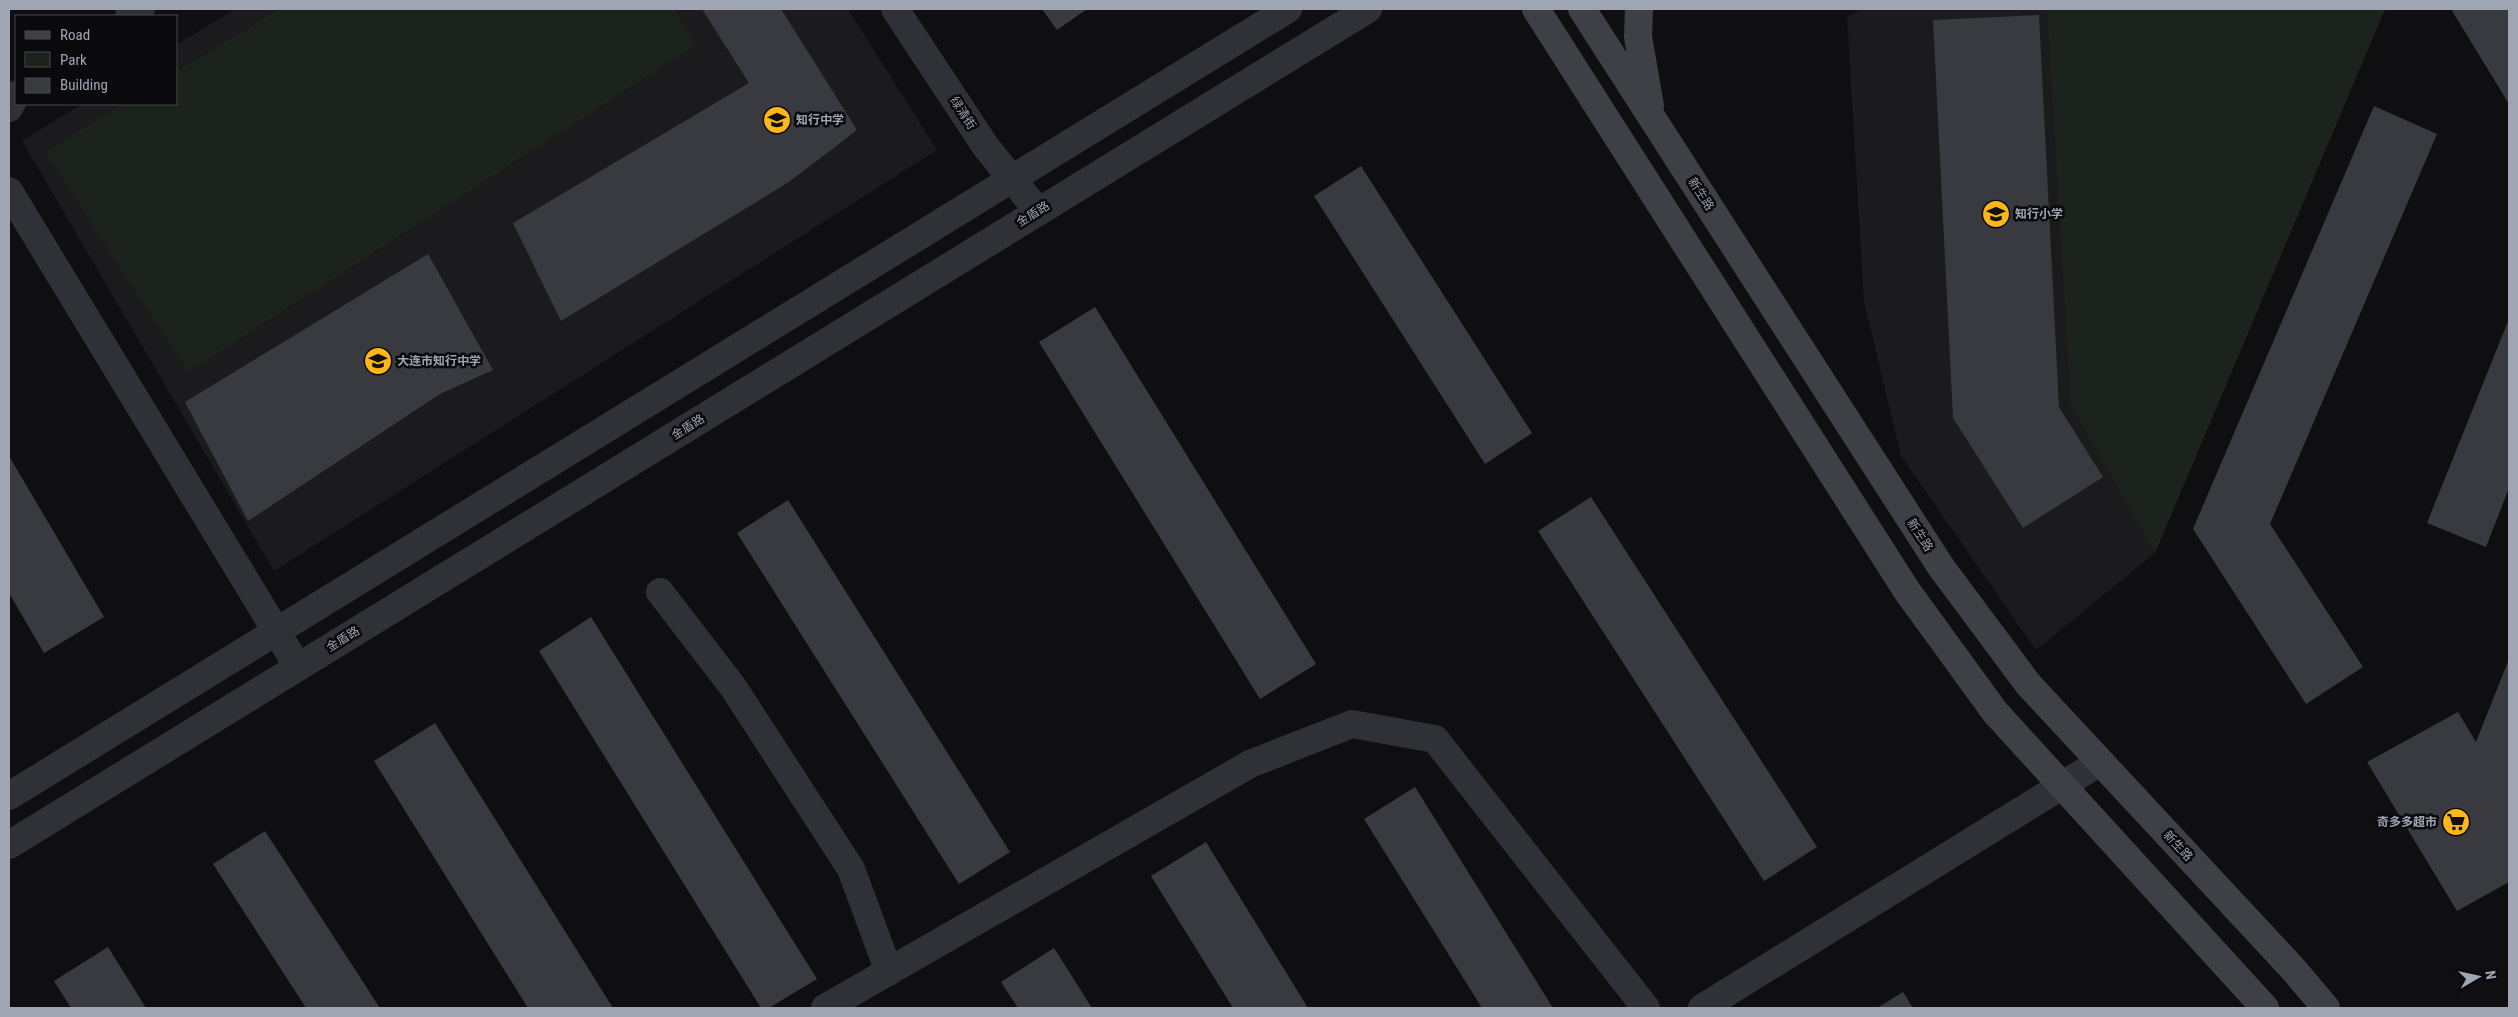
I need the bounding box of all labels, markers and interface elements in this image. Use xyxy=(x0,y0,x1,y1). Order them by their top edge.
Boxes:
legend xyxy=(15,15,178,105)
text: Road xyxy=(60,26,90,44)
text: Park xyxy=(60,51,87,69)
text: Building xyxy=(60,76,108,94)
street label: 绿清街 xyxy=(947,94,979,132)
school or university icon: 知行中学 xyxy=(762,105,792,135)
place label: 知行中学 xyxy=(796,113,844,127)
street label: 新生路 xyxy=(1685,175,1717,213)
street label: 金盾路 xyxy=(1014,199,1052,229)
school or university icon: 知行小学 xyxy=(1981,199,2011,229)
place label: 知行小学 xyxy=(2015,207,2063,221)
school or university icon: 大连市知行中学 xyxy=(363,346,393,376)
place label: 大连市知行中学 xyxy=(397,354,481,368)
street label: 金盾路 xyxy=(669,412,707,442)
street label: 新生路 xyxy=(1904,516,1936,554)
street label: 金盾路 xyxy=(324,624,362,654)
supermarket icon: 奇多多超市 xyxy=(2441,807,2471,837)
place label: 奇多多超市 xyxy=(2377,815,2437,829)
street label: 新生路 xyxy=(2161,828,2195,864)
north arrow xyxy=(2453,952,2503,1002)
text: N xyxy=(2482,969,2499,980)

